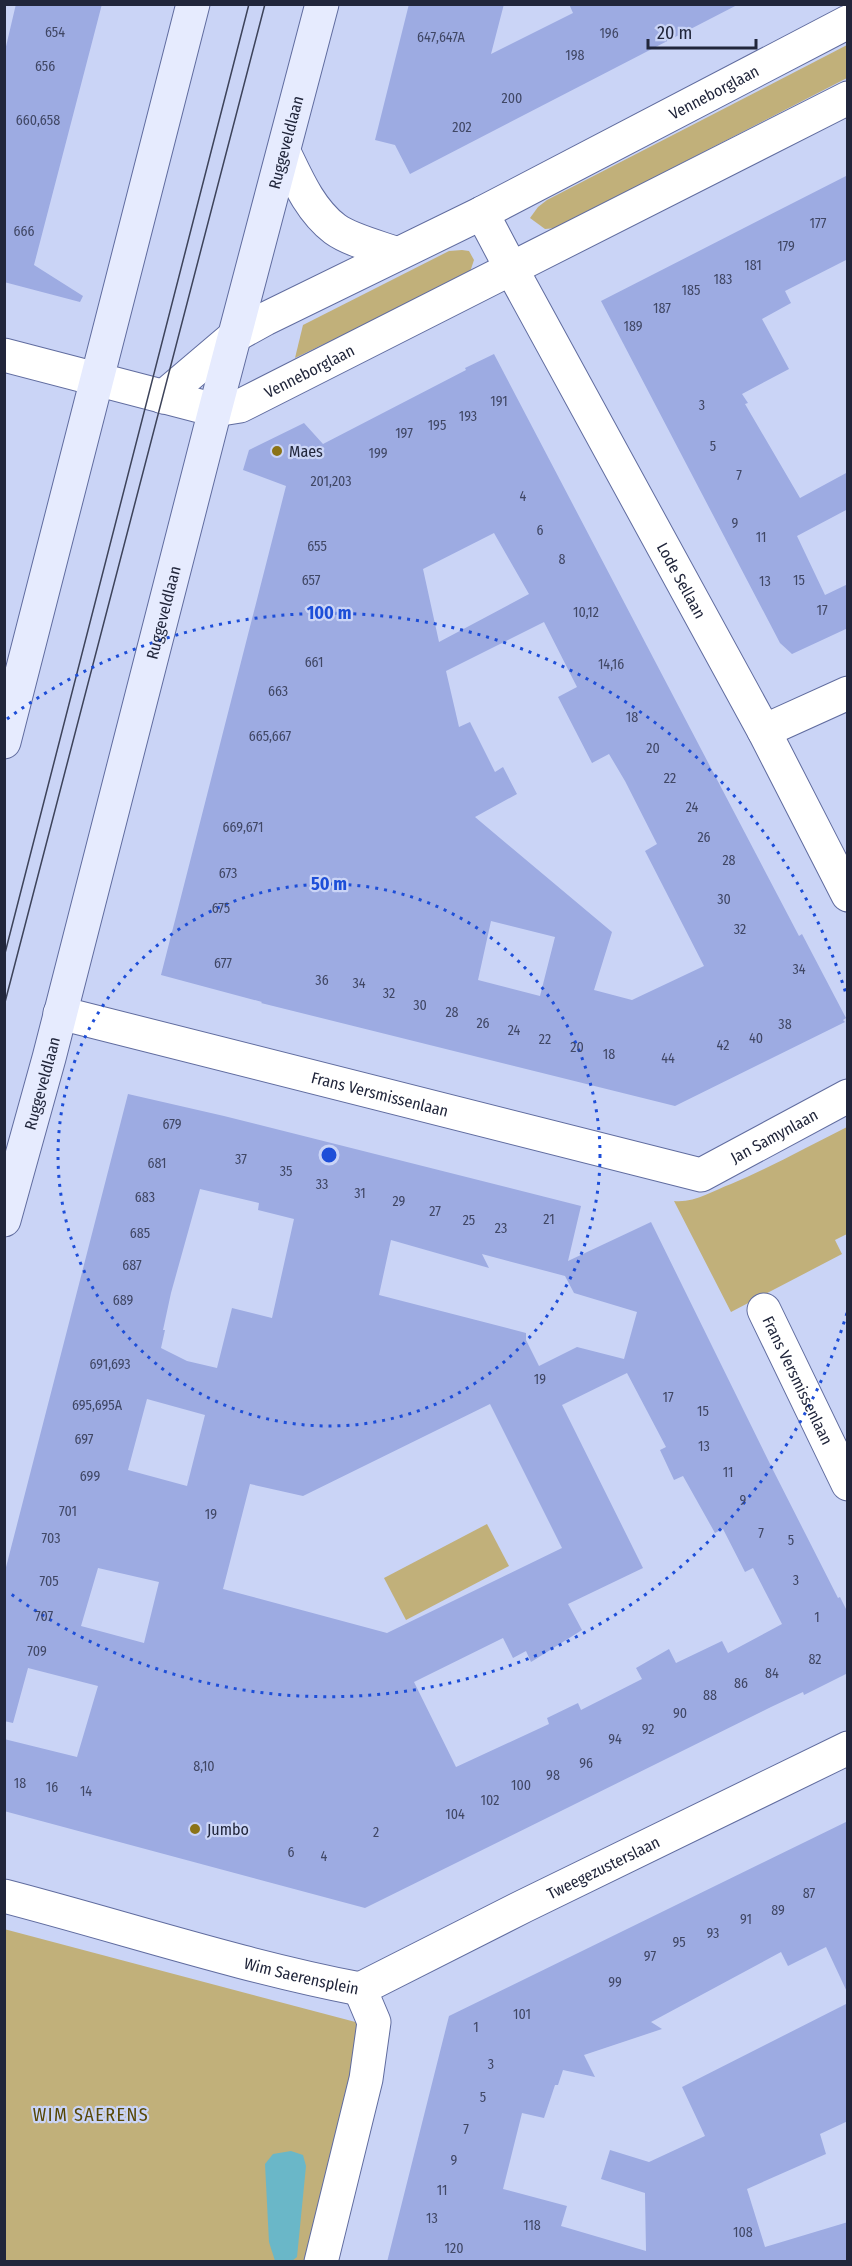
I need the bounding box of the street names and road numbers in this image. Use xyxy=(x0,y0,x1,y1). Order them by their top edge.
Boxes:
street label: Venneborglaan xyxy=(666,61,762,124)
street label: Ruggeveldlaan xyxy=(265,94,307,191)
street label: Venneborglaan xyxy=(261,341,358,402)
street label: Lode Sellaan xyxy=(653,539,710,622)
street label: Ruggeveldlaan xyxy=(143,564,185,661)
street label: Ruggeveldlaan xyxy=(21,1035,64,1132)
street label: Frans Versmissenlaan xyxy=(309,1068,450,1121)
street label: Jan Samynlaan xyxy=(727,1105,821,1167)
street label: Frans Versmissenlaan xyxy=(758,1313,837,1448)
street label: Tweegezusterslaan xyxy=(544,1832,663,1903)
street label: Wim Saerensplein xyxy=(242,1954,360,1999)

